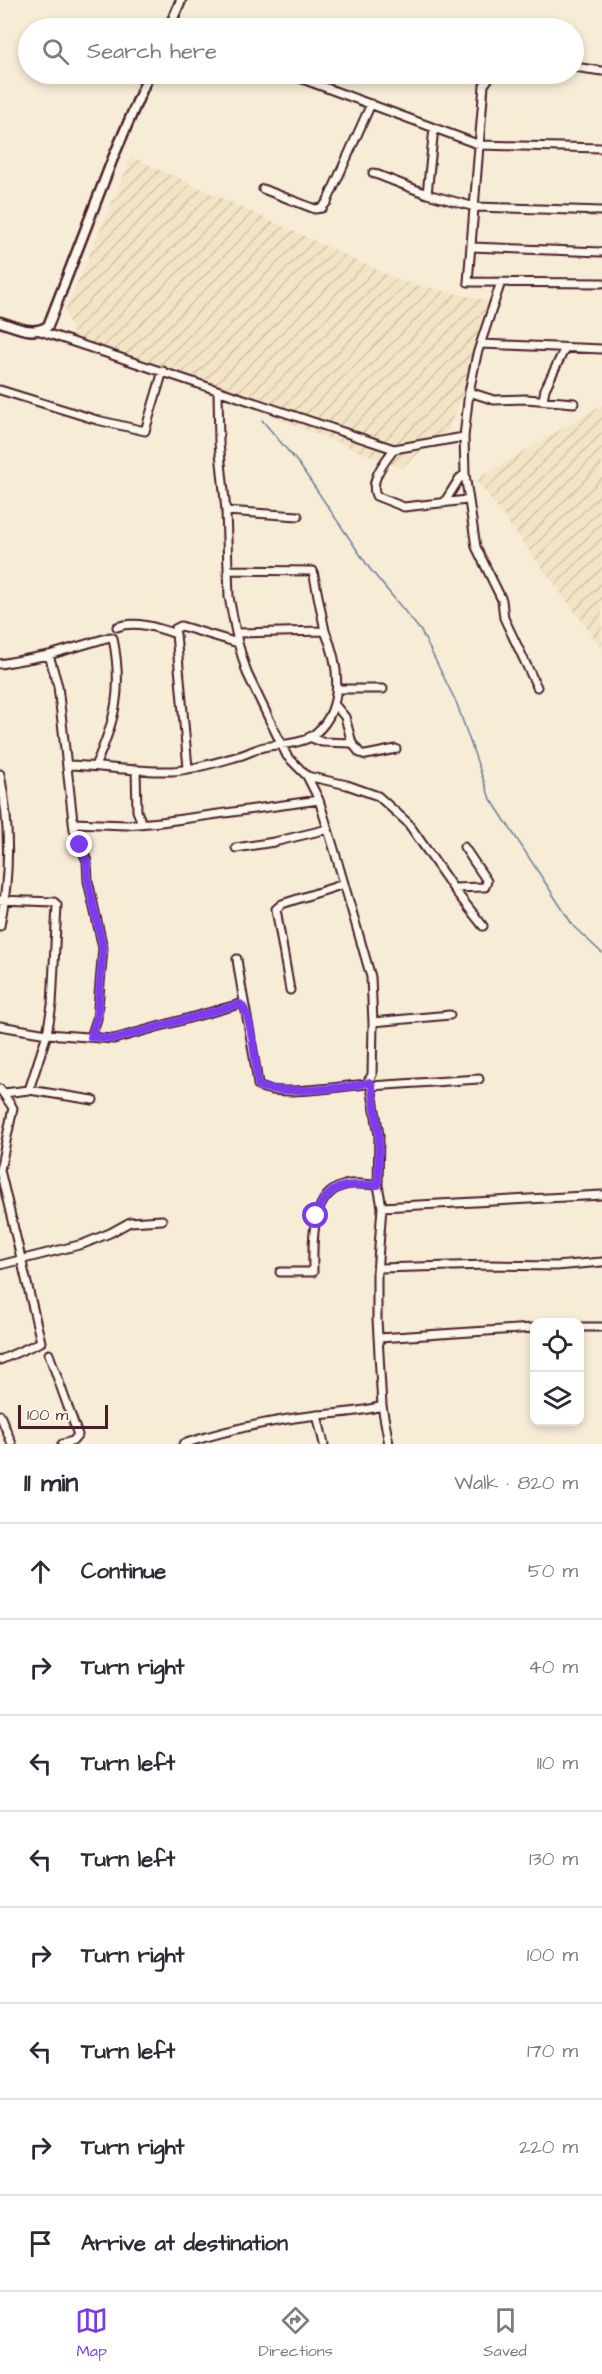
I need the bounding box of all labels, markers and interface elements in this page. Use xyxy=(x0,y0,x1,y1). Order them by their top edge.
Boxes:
search box xyxy=(18,18,584,84)
icon: search xyxy=(39,35,72,68)
text: Search here xyxy=(87,36,217,67)
route end xyxy=(66,831,92,857)
route start xyxy=(302,1202,328,1228)
map controls xyxy=(530,1318,584,1426)
button: locate xyxy=(530,1318,584,1372)
button: layers xyxy=(530,1372,584,1426)
scale bar xyxy=(18,1402,108,1430)
text: 100 m xyxy=(27,1404,68,1426)
text: 11 min xyxy=(24,1465,78,1501)
text: Walk · 820 m xyxy=(454,1469,578,1497)
icon: ahead xyxy=(24,1555,57,1588)
text: Continue xyxy=(81,1556,166,1587)
text: 50 m xyxy=(528,1557,578,1585)
icon: right xyxy=(24,1651,57,1684)
text: Turn right xyxy=(81,1652,184,1683)
text: 40 m xyxy=(528,1653,578,1681)
icon: left xyxy=(24,1747,57,1780)
text: Turn left xyxy=(81,1748,175,1779)
text: 110 m xyxy=(537,1749,578,1777)
icon: left xyxy=(24,1843,57,1876)
text: Turn left xyxy=(81,1844,175,1875)
text: 130 m xyxy=(529,1845,578,1873)
icon: right xyxy=(24,1939,57,1972)
text: Turn right xyxy=(81,1940,184,1971)
text: 100 m xyxy=(527,1941,578,1969)
icon: left xyxy=(24,2035,57,2068)
text: Turn left xyxy=(81,2036,175,2067)
text: 170 m xyxy=(527,2037,578,2065)
icon: right xyxy=(24,2131,57,2164)
text: Turn right xyxy=(81,2132,184,2163)
text: 220 m xyxy=(519,2133,578,2161)
icon: arrive xyxy=(24,2227,57,2260)
text: Arrive at destination xyxy=(81,2228,288,2259)
tab: Map xyxy=(75,2304,108,2362)
tab: Directions xyxy=(259,2304,333,2362)
tab: Saved xyxy=(483,2304,527,2362)

